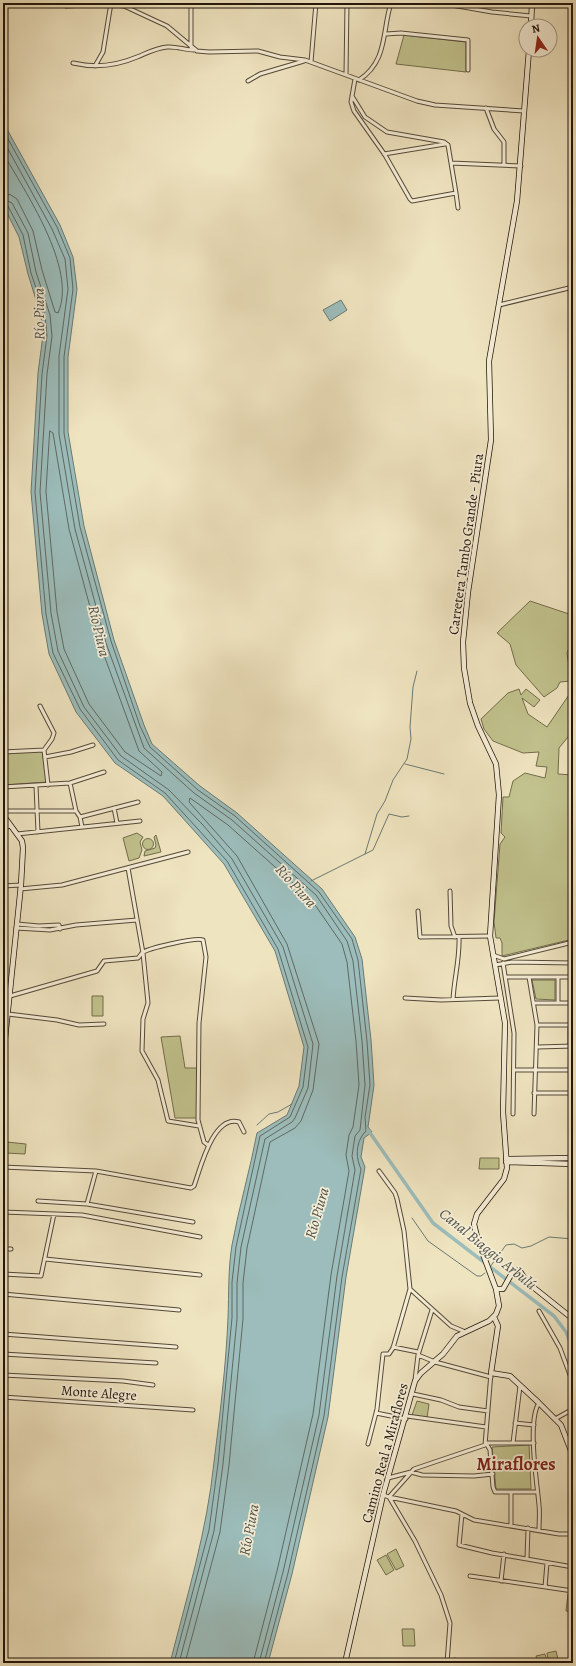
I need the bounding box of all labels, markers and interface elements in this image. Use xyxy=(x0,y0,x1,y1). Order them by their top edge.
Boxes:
north arrow xyxy=(518,18,558,58)
text: N xyxy=(530,21,541,37)
water label: Río Piura xyxy=(29,288,49,340)
street label: Carretera Tambo Grande - Piura xyxy=(444,452,488,636)
water label: Río Piura xyxy=(83,603,115,659)
water label: Río Piura xyxy=(271,860,321,912)
water label: Río Piura xyxy=(300,1185,334,1241)
water label: Canal Biaggio Arbulú xyxy=(435,1204,541,1294)
street label: Monte Alegre xyxy=(61,1381,137,1405)
street label: Camino Real a Miraflores xyxy=(357,1381,413,1525)
district label: Miraflores xyxy=(476,1452,556,1476)
water label: Río Piura xyxy=(234,1502,264,1558)

